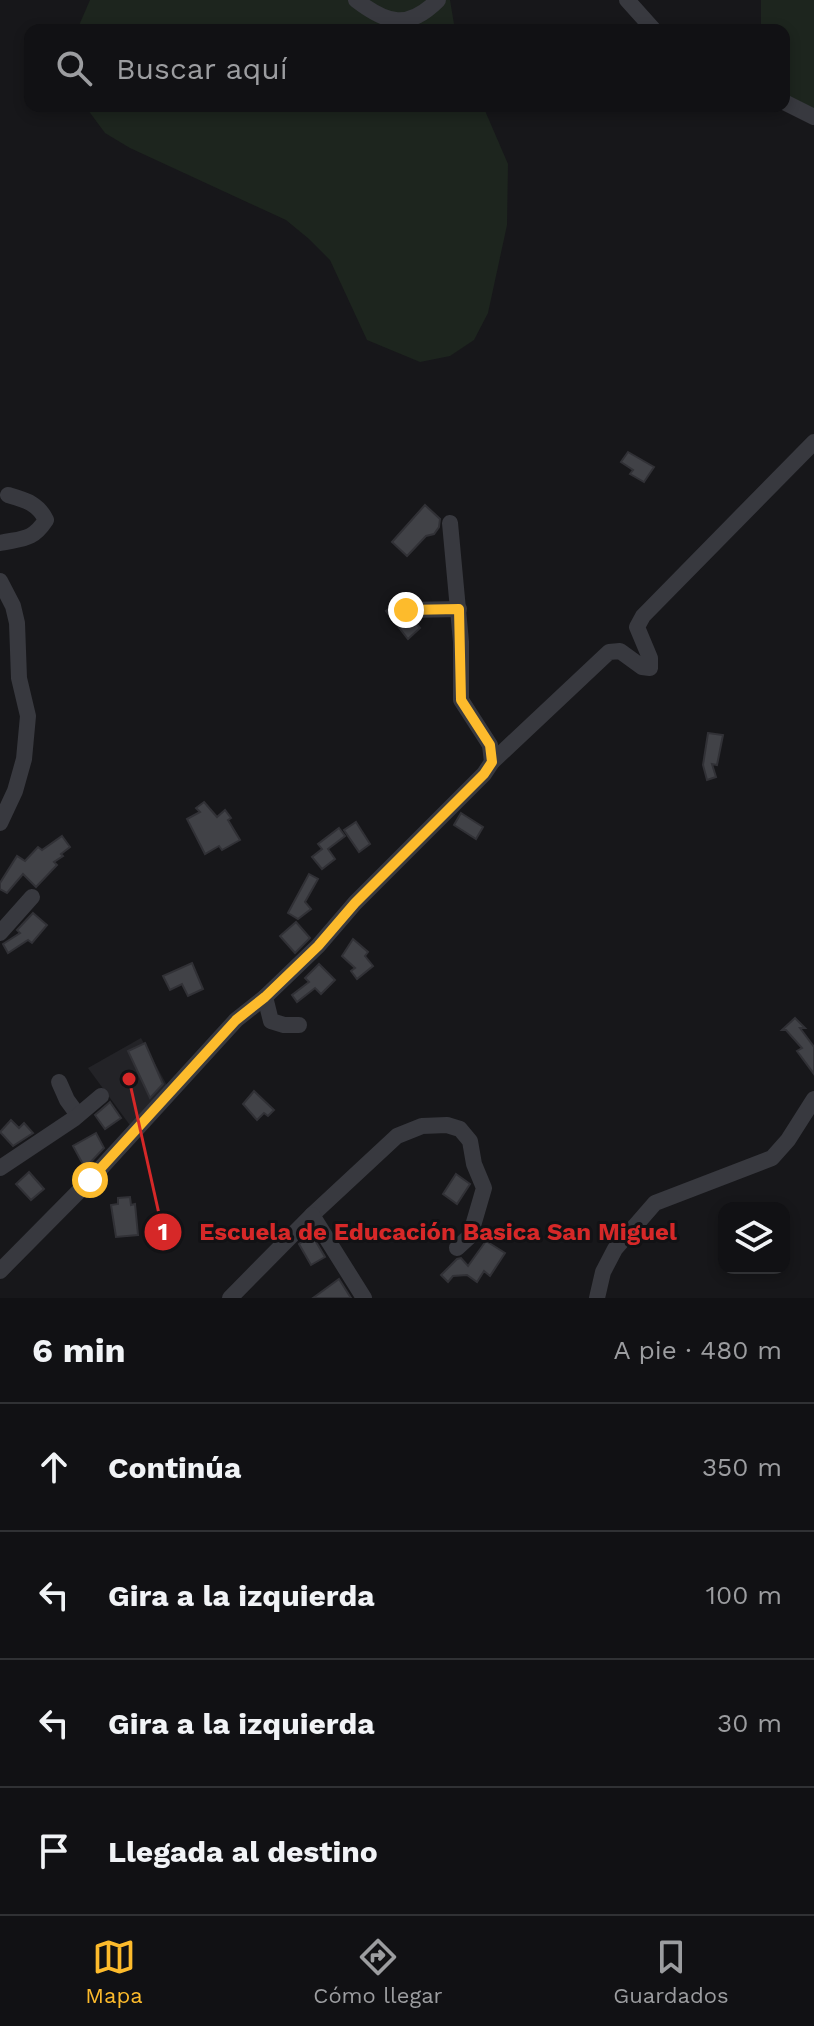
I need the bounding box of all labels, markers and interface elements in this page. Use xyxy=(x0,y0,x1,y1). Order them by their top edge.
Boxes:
search box xyxy=(24,24,790,112)
icon: search xyxy=(52,46,96,90)
text: Buscar aquí xyxy=(116,51,288,86)
route end xyxy=(388,592,424,628)
route start xyxy=(72,1162,108,1198)
map controls xyxy=(718,1202,790,1274)
button: layers xyxy=(718,1202,790,1274)
callout: Escuela de Educación Basica San Miguel xyxy=(143,1208,693,1256)
text: 1 xyxy=(158,1218,168,1246)
text: Escuela de Educación Basica San Miguel xyxy=(199,1218,677,1246)
text: 6 min xyxy=(32,1330,126,1370)
text: A pie · 480 m xyxy=(613,1335,782,1365)
icon: ahead xyxy=(32,1445,76,1489)
text: Continúa xyxy=(108,1450,241,1485)
text: 350 m xyxy=(702,1452,782,1482)
icon: left xyxy=(32,1573,76,1617)
text: Gira a la izquierda xyxy=(108,1578,375,1613)
text: 100 m xyxy=(706,1580,782,1610)
icon: left xyxy=(32,1701,76,1745)
text: Gira a la izquierda xyxy=(108,1706,375,1741)
text: 30 m xyxy=(717,1708,782,1738)
icon: arrive xyxy=(32,1829,76,1873)
text: Llegada al destino xyxy=(108,1834,378,1869)
tab: Mapa xyxy=(85,1935,143,2008)
tab: Cómo llegar xyxy=(313,1935,443,2008)
tab: Guardados xyxy=(613,1935,729,2008)

